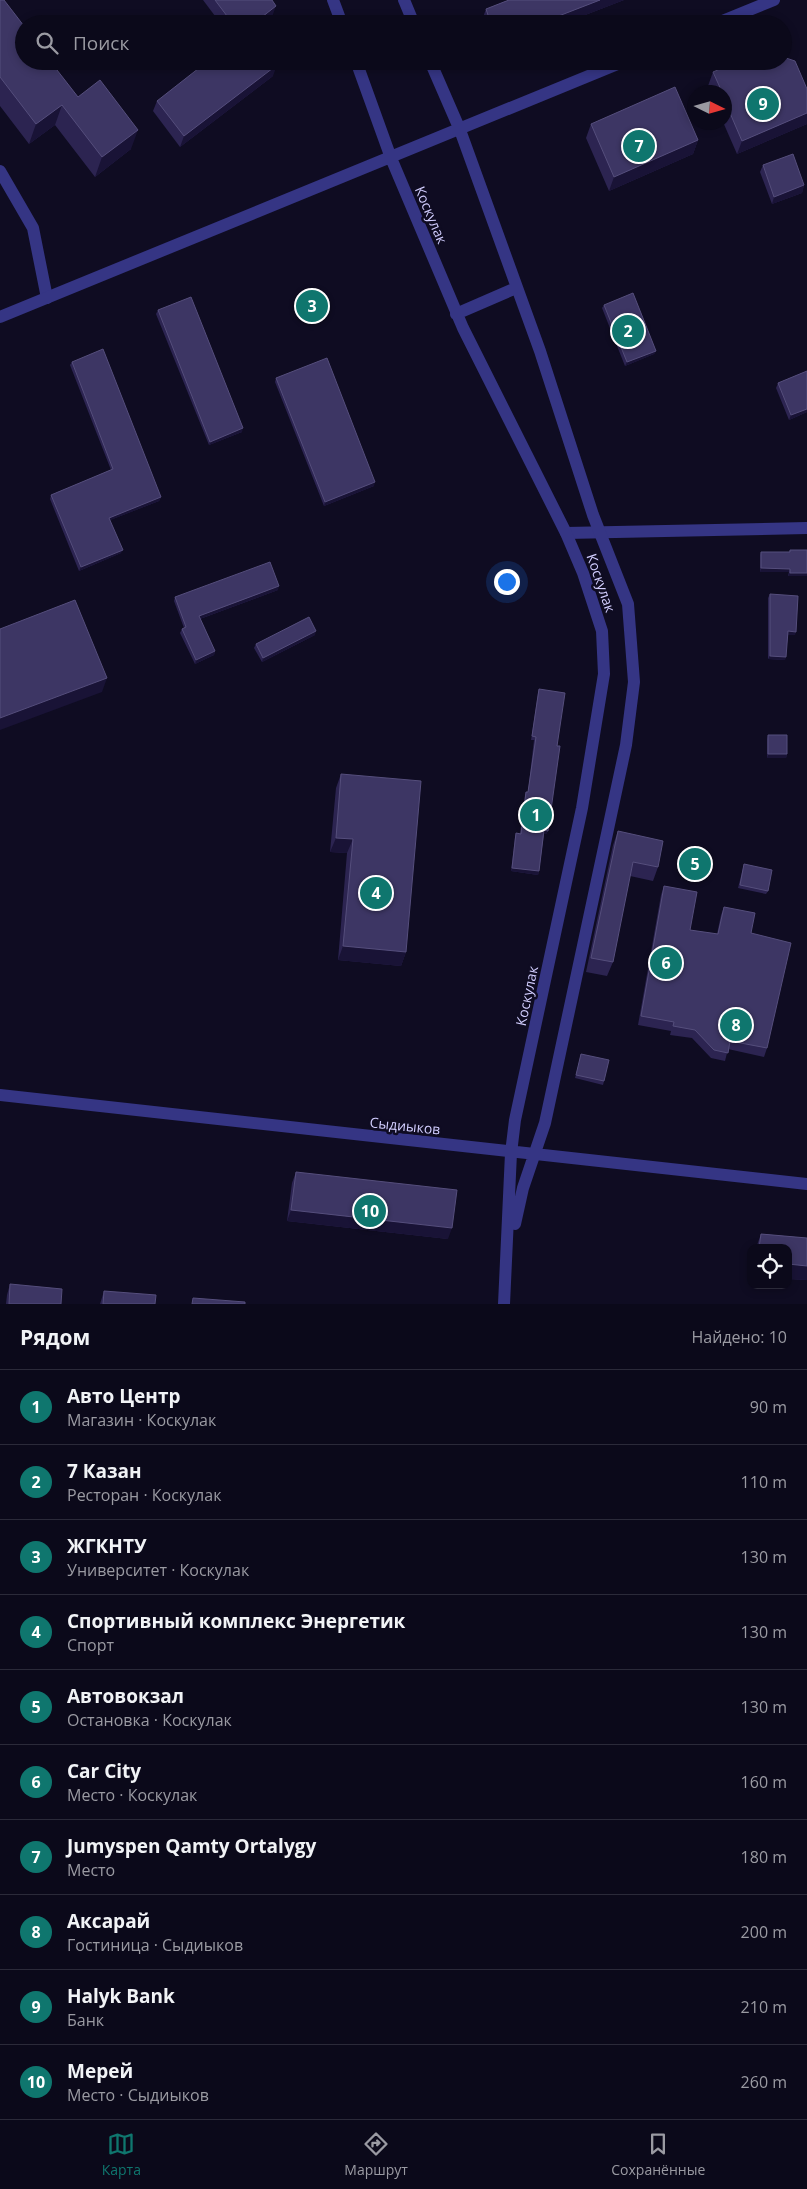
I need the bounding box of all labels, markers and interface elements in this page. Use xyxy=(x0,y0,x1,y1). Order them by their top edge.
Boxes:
search box xyxy=(15,15,792,70)
icon: search xyxy=(33,29,61,57)
text: Поиск xyxy=(73,30,129,56)
north arrow xyxy=(687,85,732,130)
pin: 9 xyxy=(747,85,779,123)
pin: 7 xyxy=(623,127,655,165)
street label: Коскулак xyxy=(411,183,452,247)
pin: 3 xyxy=(296,287,328,325)
pin: 2 xyxy=(612,312,644,350)
street label: Коскулак xyxy=(583,551,621,615)
your location xyxy=(494,569,520,595)
pin: 1 xyxy=(520,796,552,834)
pin: 5 xyxy=(679,845,711,883)
pin: 4 xyxy=(360,874,392,912)
pin: 6 xyxy=(650,944,682,982)
street label: Коскулак xyxy=(511,963,542,1028)
pin: 8 xyxy=(720,1006,752,1044)
street label: Сыдиыков xyxy=(369,1112,441,1139)
pin: 10 xyxy=(354,1192,386,1230)
map controls xyxy=(747,1244,792,1289)
button: locate xyxy=(747,1244,792,1289)
text: Рядом xyxy=(20,1323,90,1351)
text: Найдено: 10 xyxy=(692,1326,787,1348)
text: Авто Центр xyxy=(67,1383,180,1409)
text: 1 xyxy=(31,1396,41,1418)
text: 90 m xyxy=(750,1396,787,1418)
text: Магазин · Коскулак xyxy=(67,1409,216,1431)
text: 7 Казан xyxy=(67,1458,142,1484)
text: 2 xyxy=(31,1471,41,1493)
text: 110 m xyxy=(741,1471,787,1493)
text: Ресторан · Коскулак xyxy=(67,1484,221,1506)
text: ЖГКНТУ xyxy=(67,1533,146,1559)
text: 3 xyxy=(31,1546,41,1568)
text: 130 m xyxy=(741,1546,787,1568)
text: Университет · Коскулак xyxy=(67,1559,249,1581)
text: Спортивный комплекс Энергетик xyxy=(67,1608,405,1634)
text: 4 xyxy=(31,1621,41,1643)
text: 130 m xyxy=(741,1621,787,1643)
text: Спорт xyxy=(67,1634,114,1656)
text: Автовокзал xyxy=(67,1683,184,1709)
text: 5 xyxy=(31,1696,41,1718)
text: 130 m xyxy=(741,1696,787,1718)
text: Остановка · Коскулак xyxy=(67,1709,232,1731)
text: Car City xyxy=(67,1758,141,1784)
text: 6 xyxy=(31,1771,41,1793)
text: 160 m xyxy=(741,1771,787,1793)
text: Место · Коскулак xyxy=(67,1784,197,1806)
text: Jumyspen Qamty Ortalygy xyxy=(67,1833,316,1859)
text: 7 xyxy=(31,1846,41,1868)
text: 180 m xyxy=(741,1846,787,1868)
text: Место xyxy=(67,1859,115,1881)
text: Аксарай xyxy=(67,1908,150,1934)
text: 8 xyxy=(31,1921,41,1943)
text: 200 m xyxy=(741,1921,787,1943)
text: Гостиница · Сыдиыков xyxy=(67,1934,243,1956)
text: Halyk Bank xyxy=(67,1983,175,2009)
text: 9 xyxy=(31,1996,41,2018)
text: 210 m xyxy=(741,1996,787,2018)
text: Банк xyxy=(67,2009,104,2031)
text: Мерей xyxy=(67,2058,133,2084)
text: 10 xyxy=(27,2071,45,2093)
text: 260 m xyxy=(741,2071,787,2093)
text: Место · Сыдиыков xyxy=(67,2084,209,2106)
tab: Карта xyxy=(102,2130,141,2179)
tab: Маршрут xyxy=(344,2130,408,2179)
tab: Сохранённые xyxy=(611,2130,705,2179)

